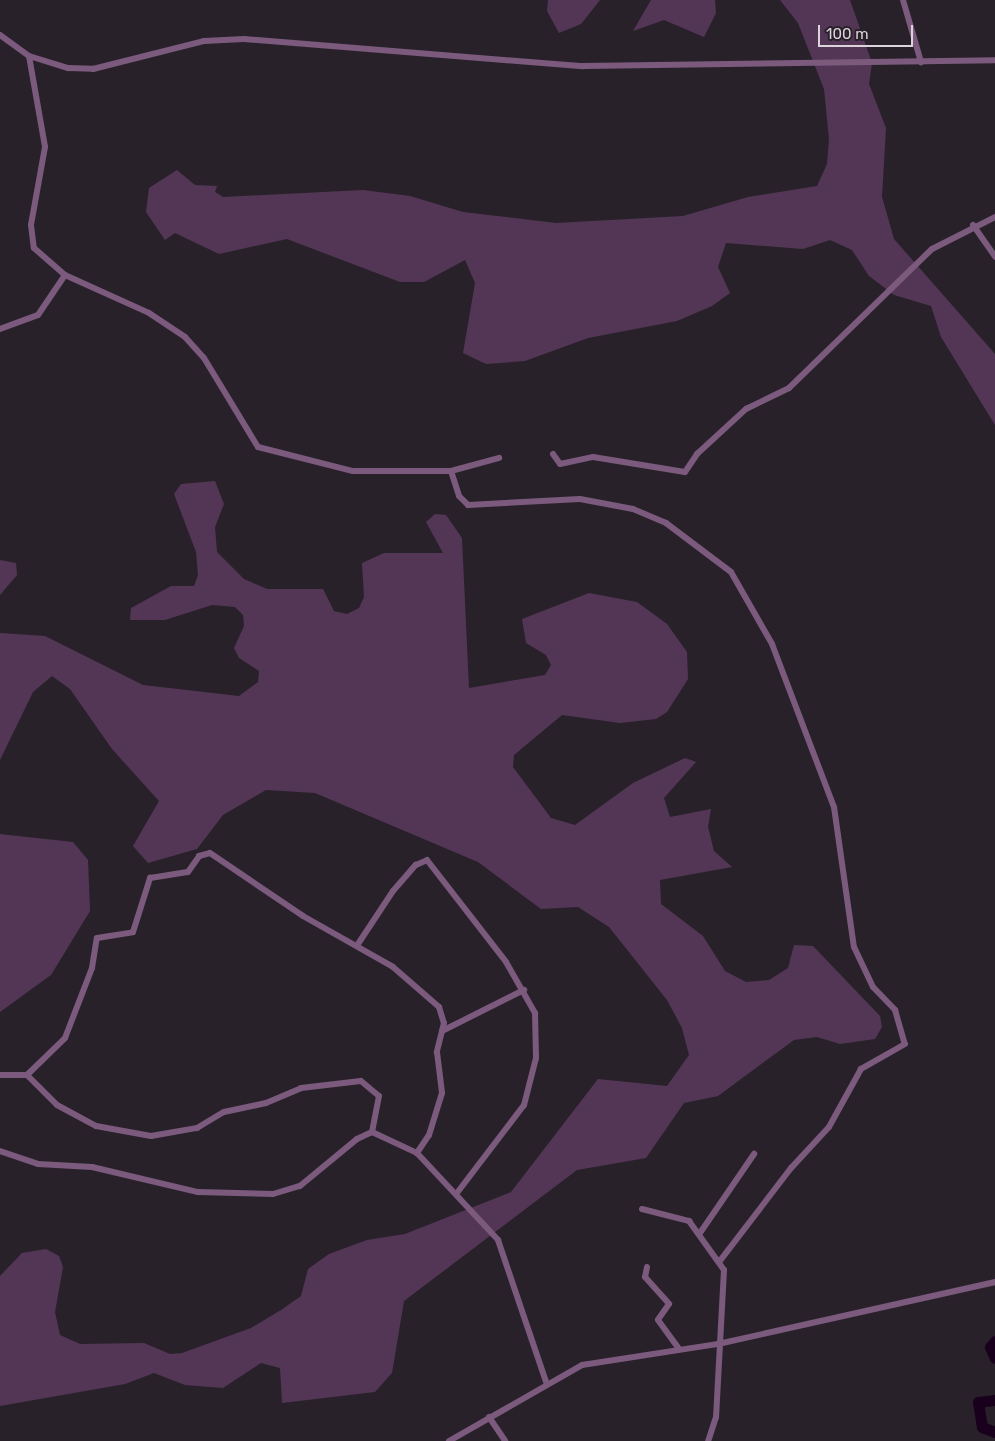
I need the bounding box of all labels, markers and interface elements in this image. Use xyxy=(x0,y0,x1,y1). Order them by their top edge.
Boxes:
scale bar xyxy=(820,15,915,47)
text: 100 m xyxy=(826,25,868,43)

